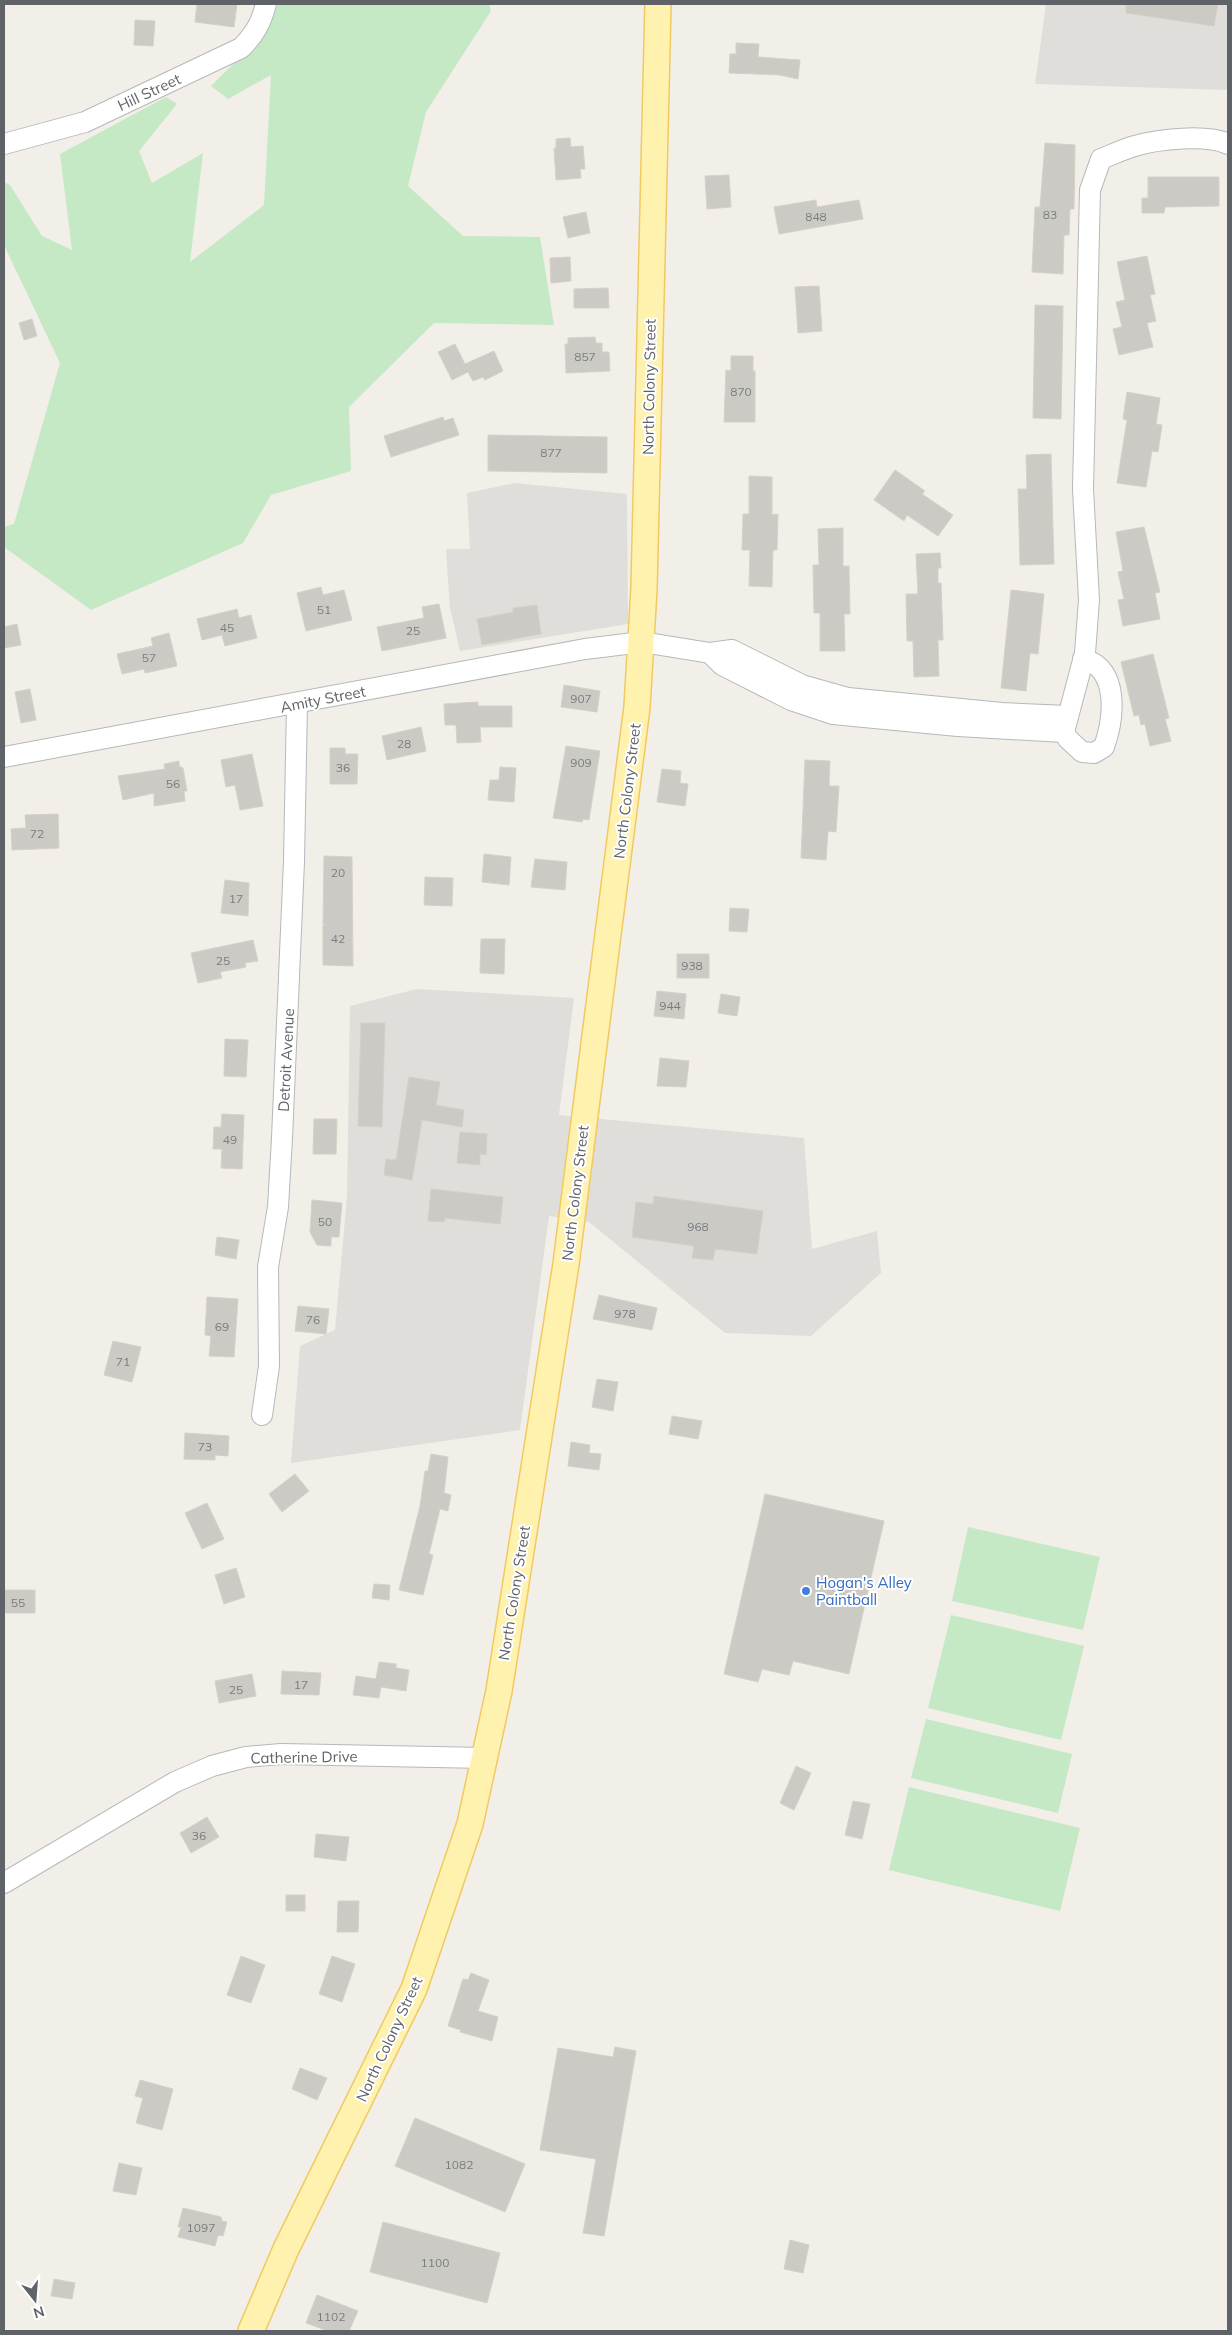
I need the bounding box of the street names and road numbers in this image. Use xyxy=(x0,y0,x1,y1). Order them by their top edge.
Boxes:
street label: Hill Street xyxy=(114,69,184,115)
street label: North Colony Street xyxy=(638,319,660,455)
street label: Amity Street xyxy=(279,681,367,717)
street label: North Colony Street xyxy=(609,722,645,860)
street label: Detroit Avenue xyxy=(274,1008,298,1112)
street label: North Colony Street xyxy=(557,1124,593,1262)
street label: North Colony Street xyxy=(494,1524,534,1662)
street label: Catherine Drive xyxy=(250,1747,358,1767)
street label: North Colony Street xyxy=(352,1973,426,2105)

